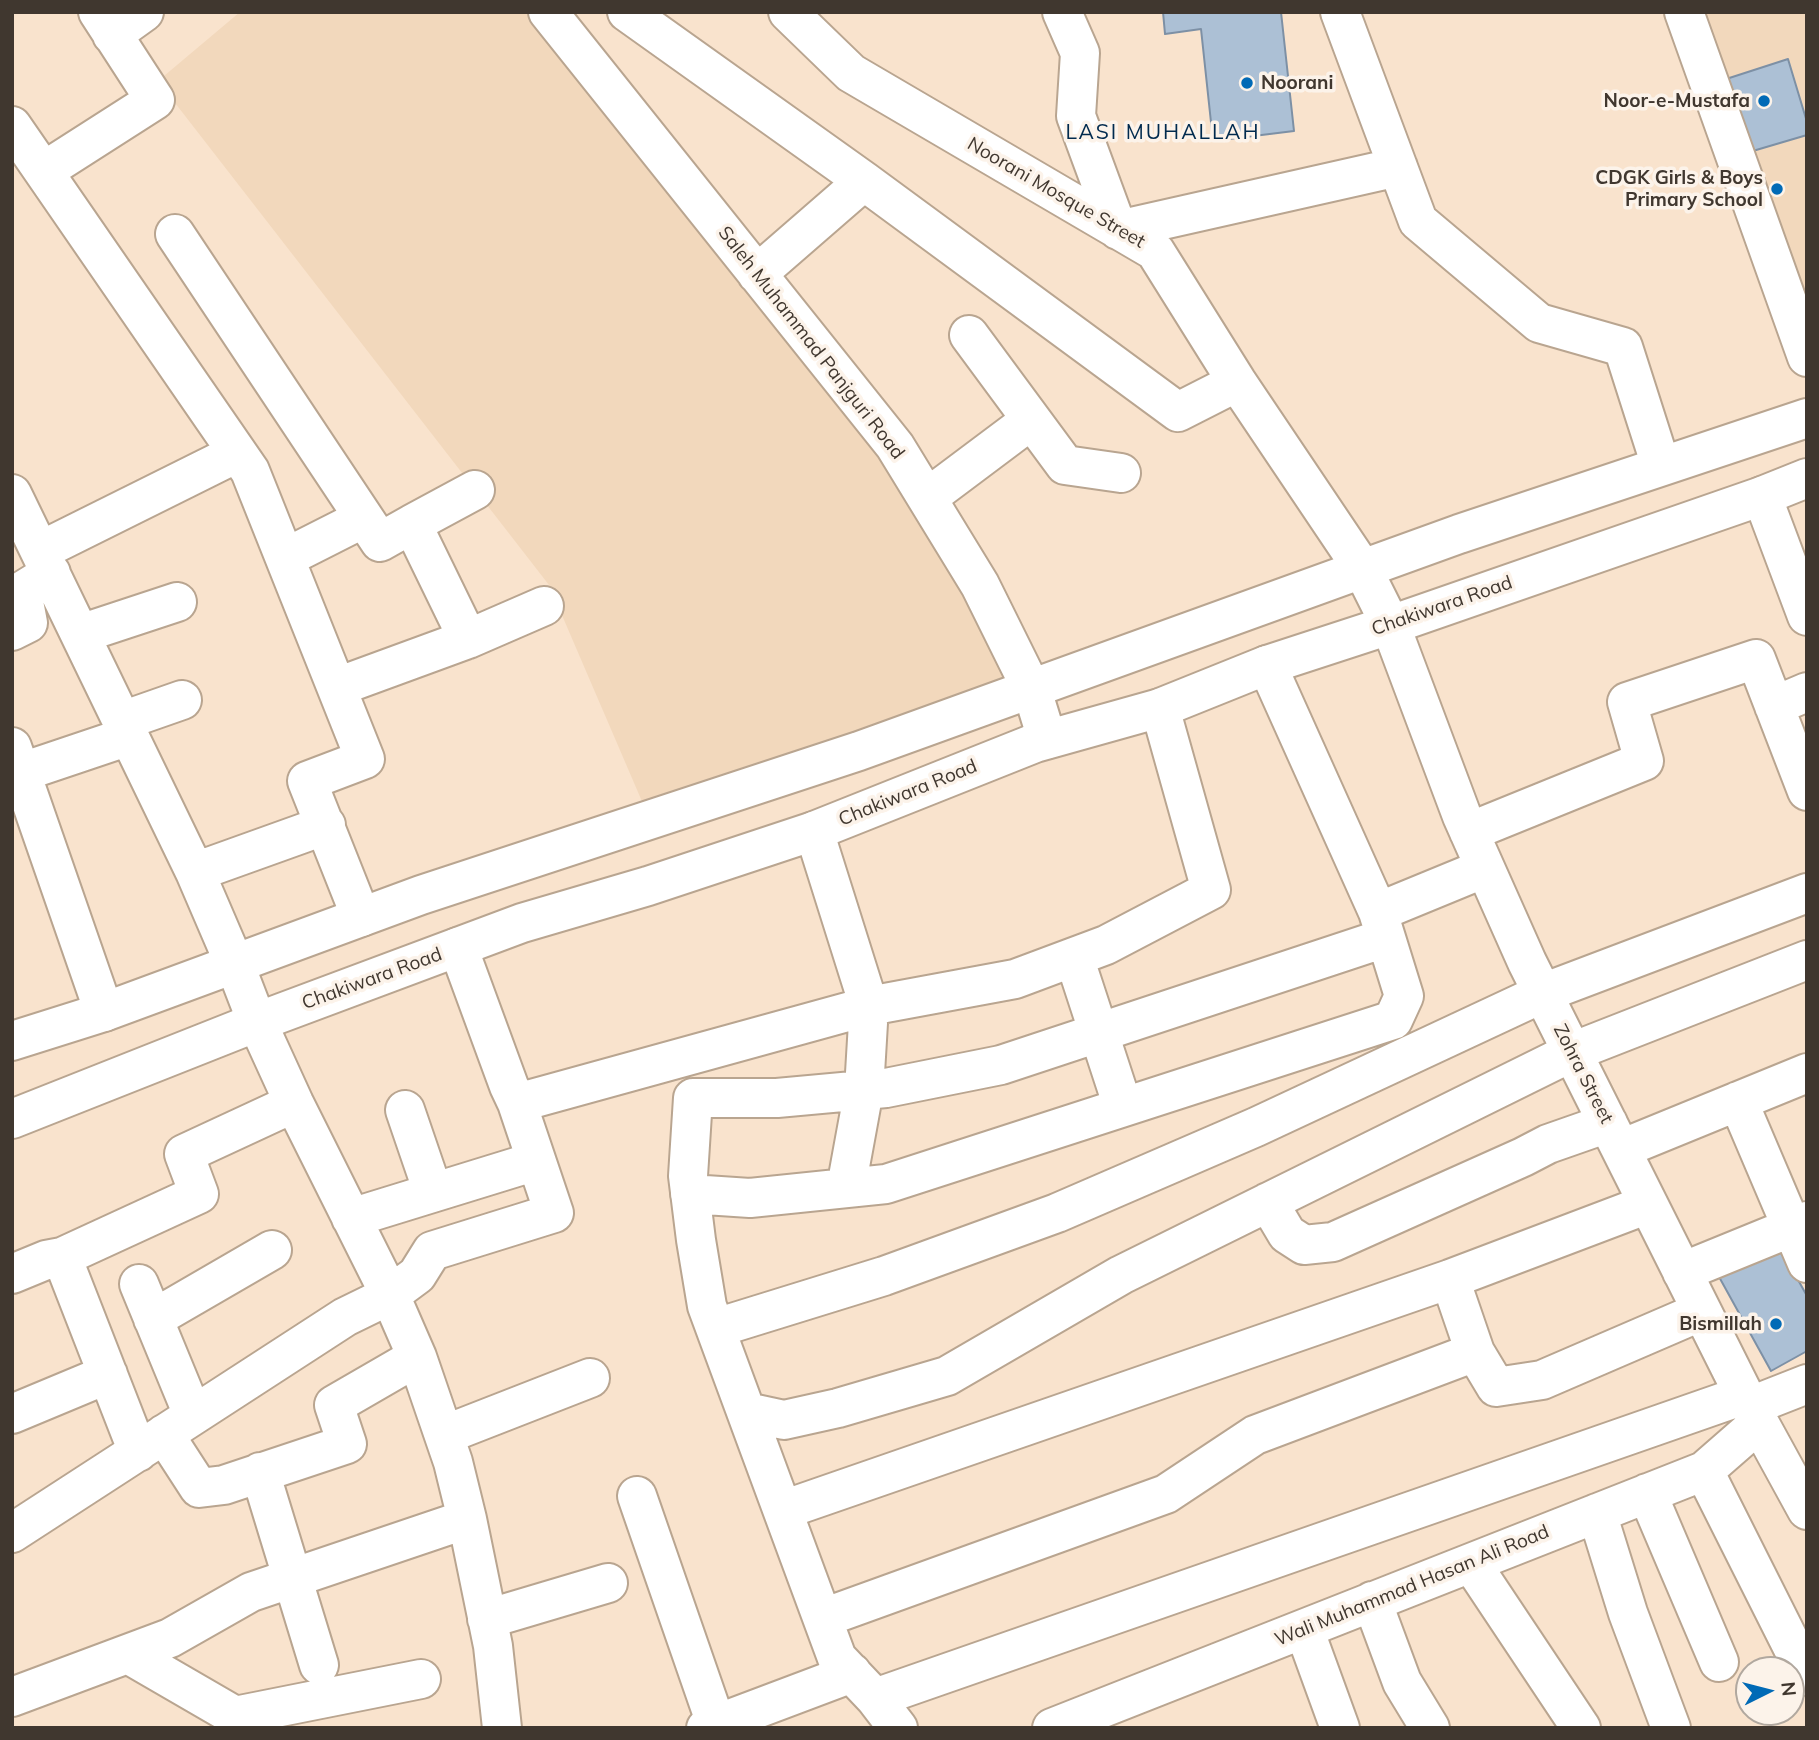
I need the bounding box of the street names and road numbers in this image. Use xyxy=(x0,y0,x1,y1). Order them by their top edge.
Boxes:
street label: Noorani Mosque Street xyxy=(963,133,1149,253)
street label: Saleh Muhammad Panjguri Road xyxy=(713,222,909,464)
street label: Chakiwara Road xyxy=(1369,571,1515,641)
street label: Chakiwara Road xyxy=(835,755,981,831)
street label: Chakiwara Road xyxy=(299,943,445,1015)
street label: Zohra Street xyxy=(1548,1020,1618,1128)
street label: Wali Muhammad Hasan Ali Road xyxy=(1272,1520,1552,1652)

